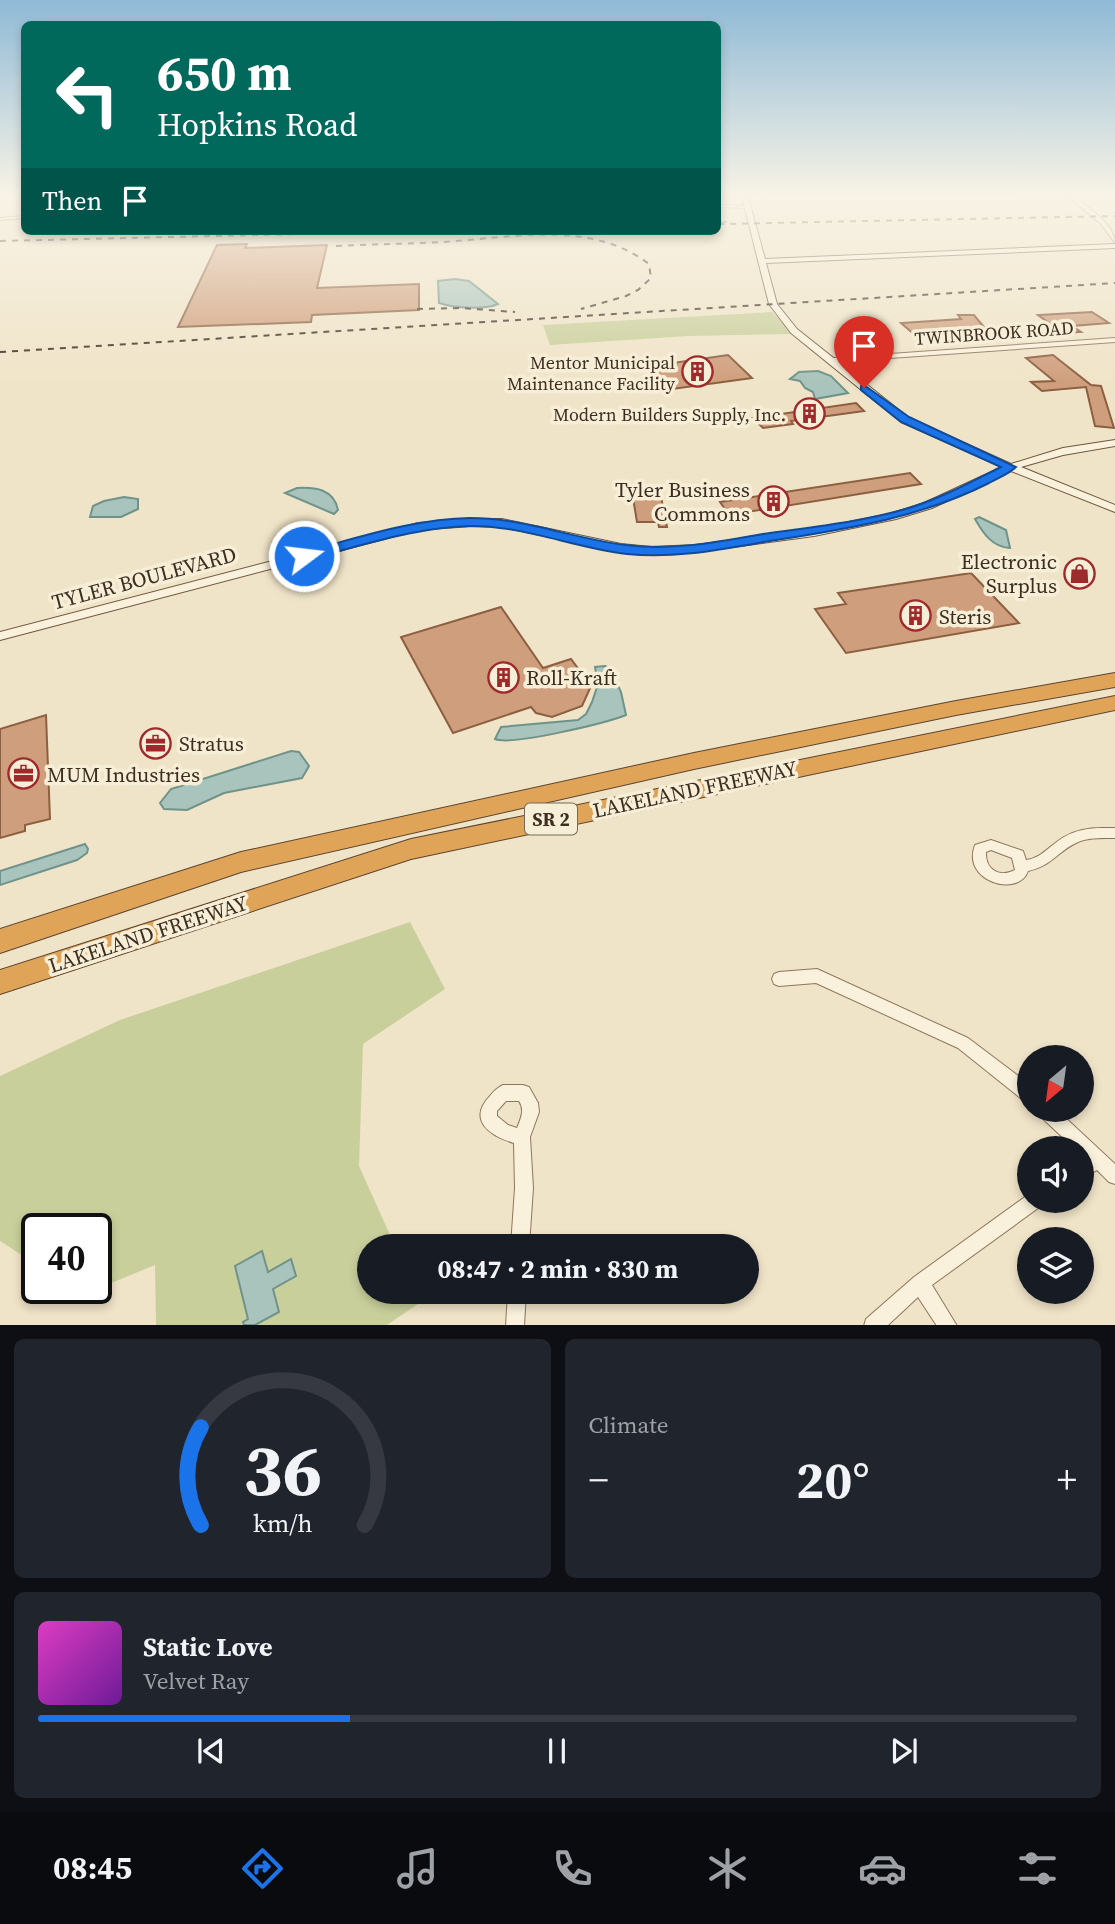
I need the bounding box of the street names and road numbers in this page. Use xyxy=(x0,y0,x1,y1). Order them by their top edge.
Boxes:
street label: TWINBROOK ROAD xyxy=(914,315,1074,351)
street label: TYLER BOULEVARD xyxy=(48,539,240,617)
street label: LAKELAND FREEWAY xyxy=(590,753,800,825)
road number: SR 2 xyxy=(525,804,577,834)
street label: LAKELAND FREEWAY xyxy=(45,888,252,980)

